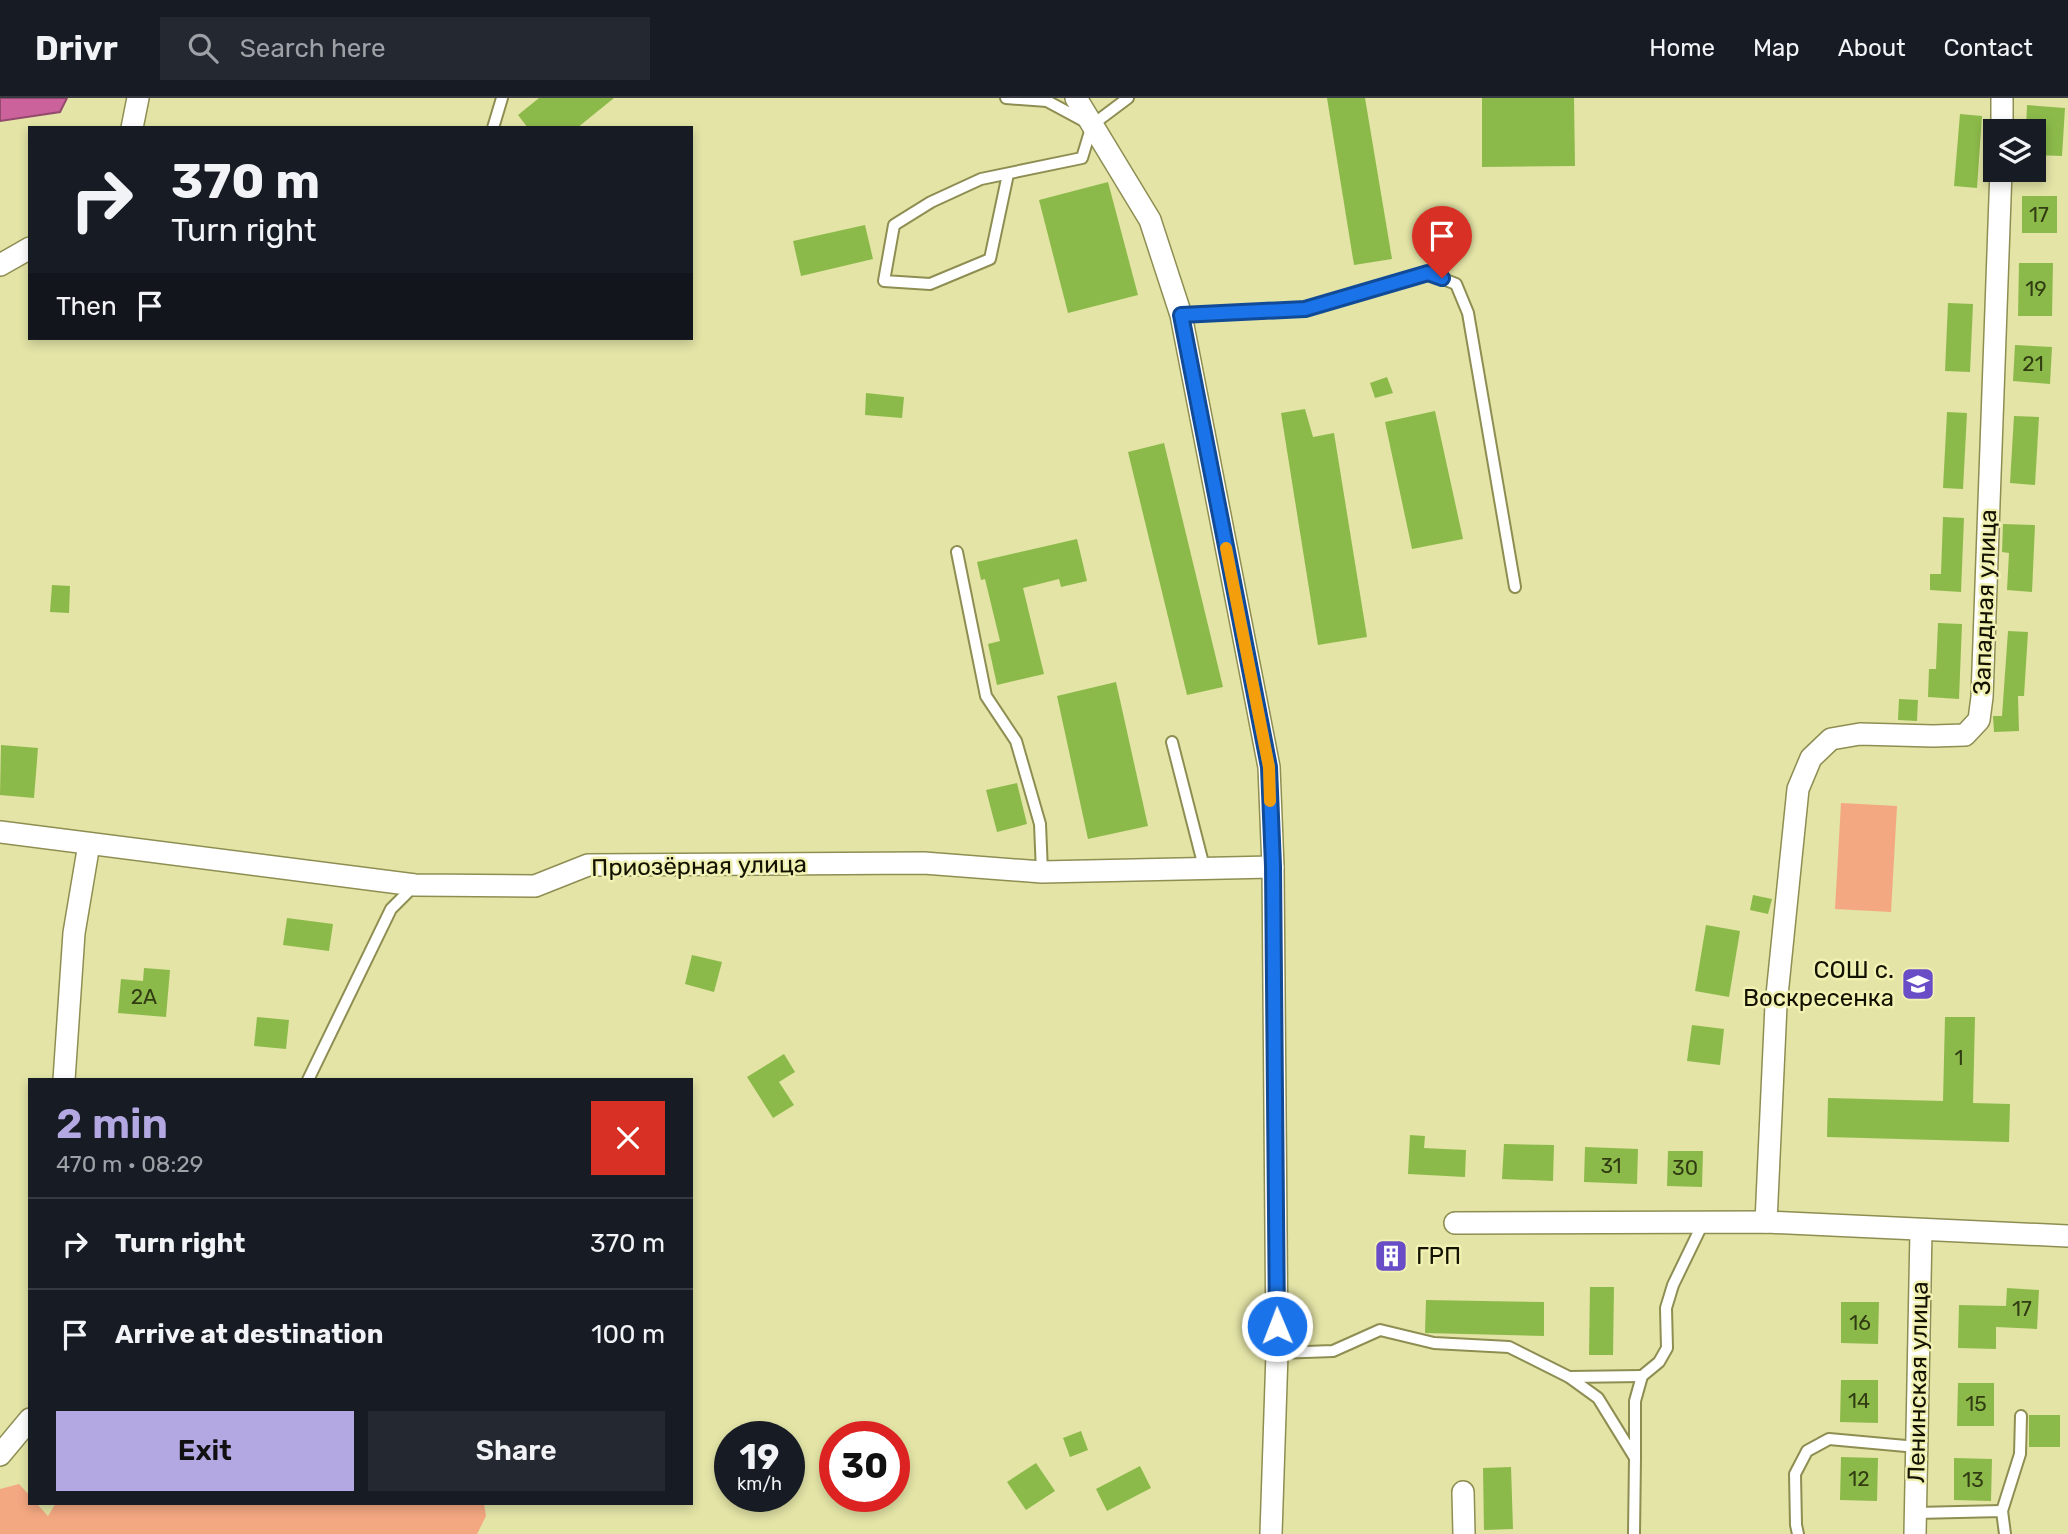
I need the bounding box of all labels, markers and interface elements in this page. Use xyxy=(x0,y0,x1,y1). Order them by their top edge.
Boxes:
search box xyxy=(160,17,650,80)
text: Drivr xyxy=(35,29,118,68)
icon: search xyxy=(184,29,222,67)
text: Search here xyxy=(240,33,386,64)
text: Home xyxy=(1649,34,1715,62)
text: Map xyxy=(1753,34,1800,62)
text: About xyxy=(1838,34,1906,62)
text: Contact xyxy=(1944,34,2033,62)
map controls xyxy=(1983,119,2046,182)
button: layers xyxy=(1983,119,2046,182)
text: 370 m xyxy=(171,152,320,210)
icon: right xyxy=(56,154,147,245)
house number: 17 xyxy=(2029,202,2049,227)
pin xyxy=(1412,206,1472,278)
text: Turn right xyxy=(171,211,316,249)
icon: arrive xyxy=(1423,217,1461,255)
house number: 19 xyxy=(2025,276,2047,301)
icon: arrive xyxy=(131,287,169,325)
text: Then xyxy=(56,291,117,322)
house number: 21 xyxy=(2022,351,2044,376)
street label: Западная улица xyxy=(1968,509,2002,695)
street label: Приозёрная улица xyxy=(591,850,807,882)
place label: СОШ с. Воскресенка xyxy=(1743,956,1894,1012)
school or university icon: СОШ с. Воскресенка xyxy=(1899,965,1937,1003)
house number: 2А xyxy=(131,984,157,1009)
house number: 1 xyxy=(1955,1045,1964,1070)
text: 2 min xyxy=(56,1099,168,1149)
button: close xyxy=(591,1101,665,1175)
text: 470 m · 08:29 xyxy=(56,1150,203,1178)
house number: 31 xyxy=(1600,1153,1622,1178)
house number: 30 xyxy=(1672,1155,1698,1180)
icon: right xyxy=(56,1225,94,1263)
text: Turn right xyxy=(115,1228,245,1259)
text: 370 m xyxy=(590,1228,665,1259)
building icon: ГРП xyxy=(1372,1237,1410,1275)
place label: ГРП xyxy=(1416,1242,1461,1270)
street label: Ленинская улица xyxy=(1902,1281,1934,1483)
position arrow xyxy=(1240,1289,1314,1363)
house number: 17 xyxy=(2012,1296,2032,1321)
house number: 16 xyxy=(1849,1310,1871,1335)
icon: arrive xyxy=(56,1316,94,1354)
text: Arrive at destination xyxy=(115,1319,383,1350)
text: 100 m xyxy=(591,1319,665,1350)
house number: 14 xyxy=(1848,1388,1870,1413)
house number: 15 xyxy=(1965,1391,1987,1416)
button: Exit xyxy=(56,1411,354,1491)
button: Share xyxy=(368,1411,665,1491)
speed limit sign: 30 xyxy=(819,1421,910,1512)
text: 19 xyxy=(740,1436,779,1478)
house number: 12 xyxy=(1848,1466,1870,1491)
house number: 13 xyxy=(1962,1467,1984,1492)
text: km/h xyxy=(737,1473,782,1495)

